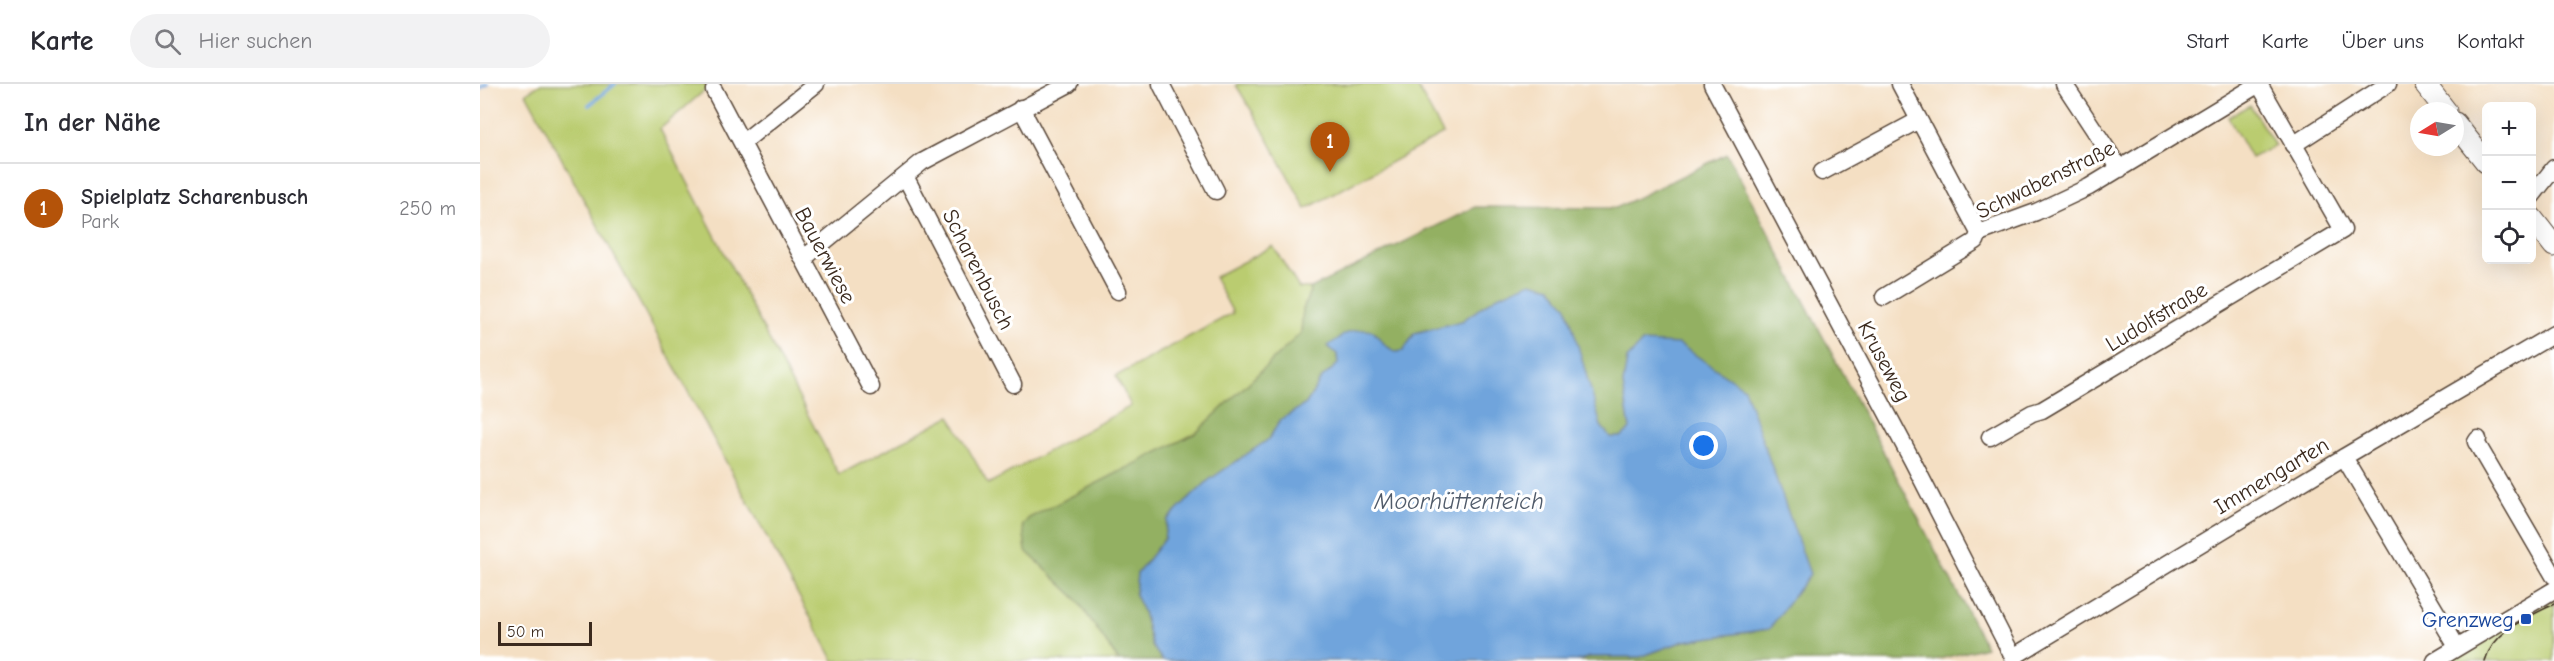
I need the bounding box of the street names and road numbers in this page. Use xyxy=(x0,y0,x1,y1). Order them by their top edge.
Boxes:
street label: Schwabenstraße xyxy=(1972,135,2119,225)
street label: Bauerwiese xyxy=(789,203,861,308)
street label: Scharenbusch xyxy=(937,205,1020,334)
street label: Ludolfstraße xyxy=(2101,276,2212,357)
street label: Kruseweg xyxy=(1852,317,1916,406)
street label: Immengarten xyxy=(2210,432,2333,520)

